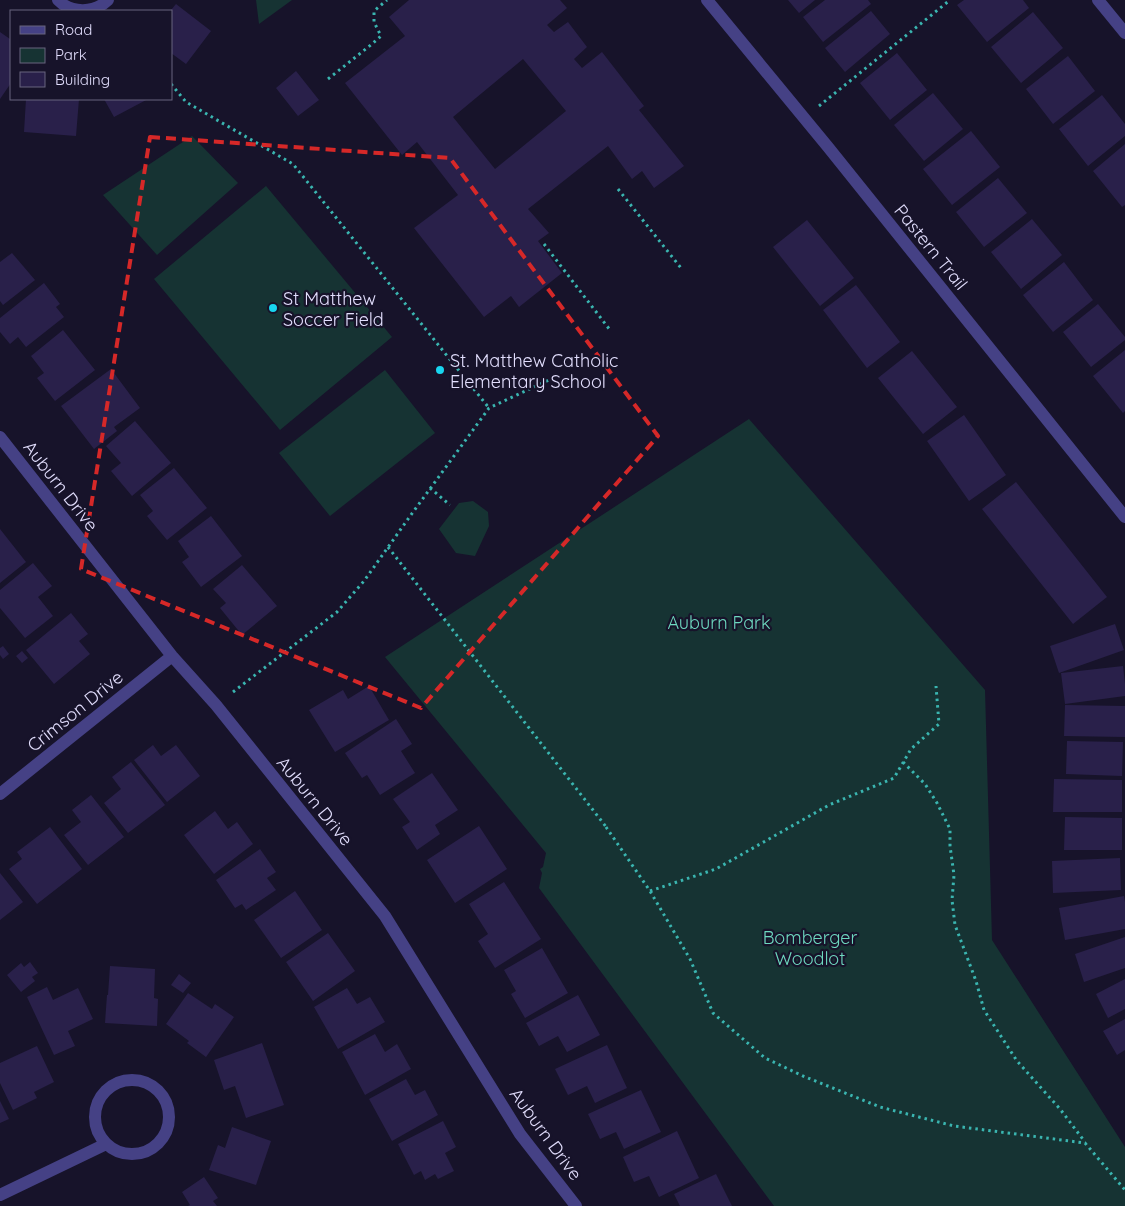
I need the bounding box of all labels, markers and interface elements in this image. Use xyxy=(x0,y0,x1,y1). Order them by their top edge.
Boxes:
legend xyxy=(10,10,172,100)
text: Road xyxy=(55,20,92,39)
text: Park xyxy=(55,45,87,64)
text: Building xyxy=(55,70,110,89)
street label: Pastern Trail xyxy=(889,199,973,295)
place label: St Matthew Soccer Field xyxy=(283,287,384,331)
marker: St Matthew Soccer Field xyxy=(267,302,279,314)
place label: St. Matthew Catholic Elementary School xyxy=(450,349,618,393)
marker: St. Matthew Catholic Elementary School xyxy=(434,364,446,376)
street label: Auburn Drive xyxy=(19,436,103,536)
park label: Auburn Park xyxy=(667,611,771,634)
street label: Crimson Drive xyxy=(22,665,128,757)
street label: Auburn Drive xyxy=(272,752,358,850)
park label: Bomberger Woodlot xyxy=(763,926,857,970)
street label: Auburn Drive xyxy=(505,1083,587,1185)

